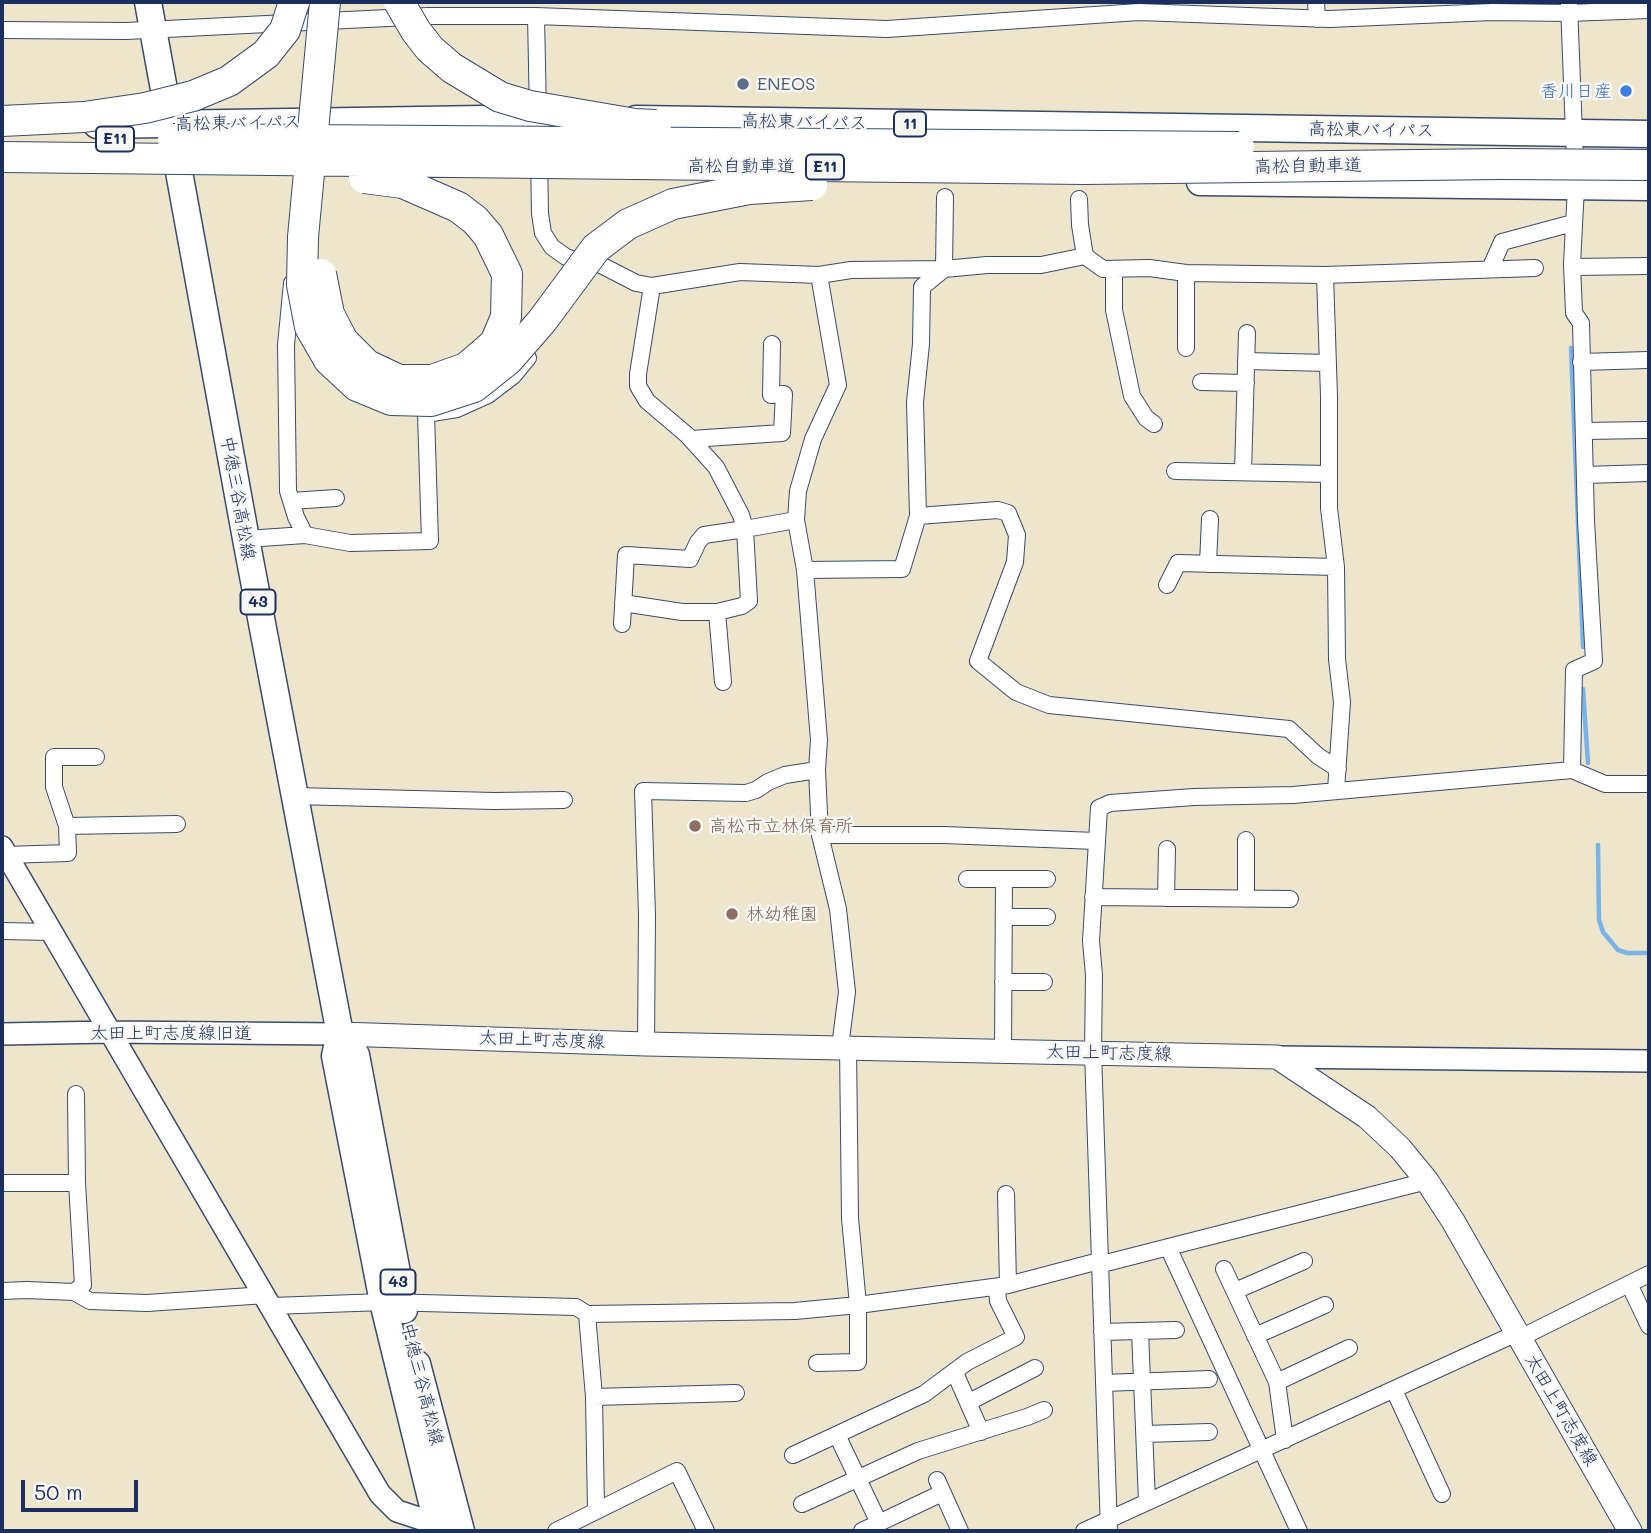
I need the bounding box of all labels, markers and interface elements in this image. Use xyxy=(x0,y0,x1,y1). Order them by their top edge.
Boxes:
place label: ENEOS xyxy=(757,73,815,95)
marker: ENEOS xyxy=(735,76,751,92)
place label: 香川日産 xyxy=(1540,80,1612,102)
marker: 香川日産 xyxy=(1618,83,1634,99)
street label: 高松東バイパス xyxy=(741,110,867,134)
street label: 高松東バイパス xyxy=(175,111,301,135)
road number: 11 xyxy=(894,112,926,136)
street label: 高松東バイパス xyxy=(1308,118,1434,142)
road number: E11 xyxy=(96,127,134,152)
road number: E11 xyxy=(806,154,844,180)
street label: 高松自動車道 xyxy=(1254,154,1362,178)
street label: 高松自動車道 xyxy=(687,155,795,177)
street label: 中徳三谷高松線 xyxy=(216,434,260,562)
road number: 43 xyxy=(240,590,276,614)
place label: 高松市立林保育所 xyxy=(709,815,853,837)
marker: 高松市立林保育所 xyxy=(687,818,703,834)
place label: 林幼稚園 xyxy=(746,903,818,925)
marker: 林幼稚園 xyxy=(724,906,740,922)
street label: 太田上町志度線旧道 xyxy=(90,1022,252,1044)
street label: 太田上町志度線 xyxy=(479,1027,605,1053)
street label: 太田上町志度線 xyxy=(1046,1041,1172,1065)
road number: 43 xyxy=(380,1270,416,1294)
street label: 中徳三谷高松線 xyxy=(396,1320,448,1448)
street label: 太田上町志度線 xyxy=(1520,1350,1602,1470)
scale bar xyxy=(24,1466,142,1510)
text: 50 m xyxy=(34,1478,83,1505)

